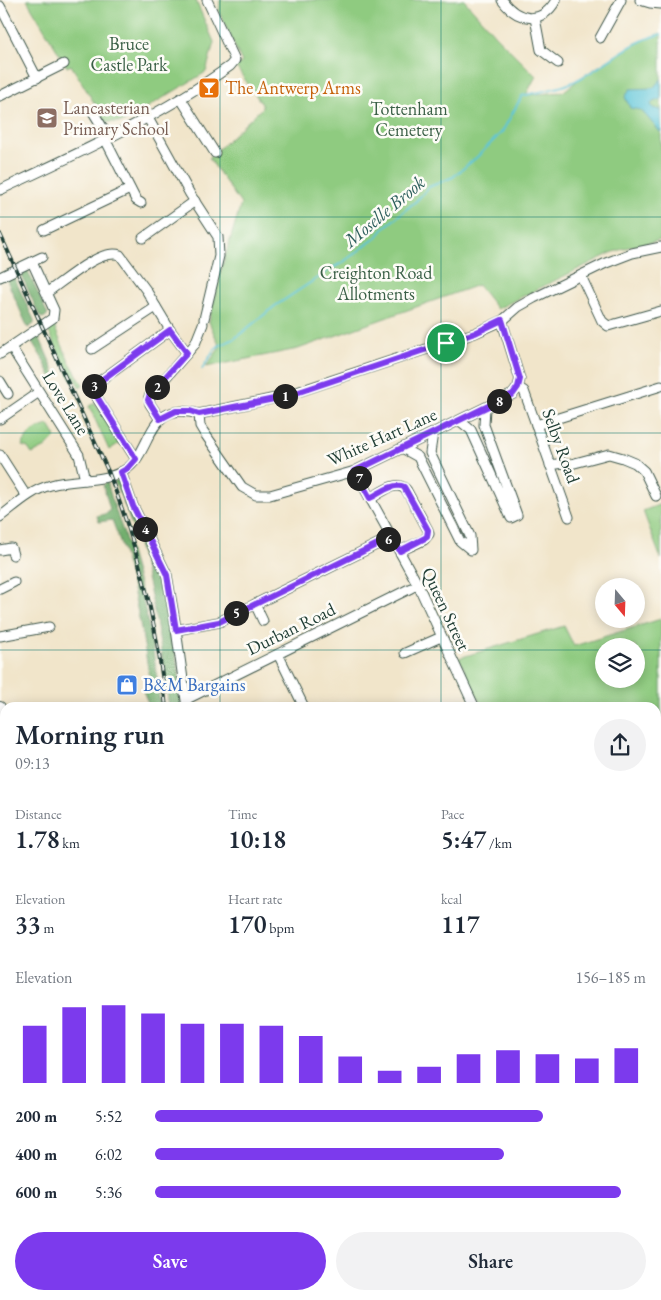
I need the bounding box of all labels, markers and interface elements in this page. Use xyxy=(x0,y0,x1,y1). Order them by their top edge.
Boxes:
park label: Bruce Castle Park xyxy=(90,32,168,76)
bar icon: The Antwerp Arms xyxy=(197,76,221,100)
place label: The Antwerp Arms xyxy=(225,76,361,99)
place label: Lancasterian Primary School xyxy=(63,96,169,140)
park label: Tottenham Cemetery xyxy=(370,97,448,141)
school or university icon: Lancasterian Primary School xyxy=(35,106,59,130)
water label: Moselle Brook xyxy=(338,170,431,253)
park label: Creighton Road Allotments xyxy=(320,261,433,305)
pin xyxy=(425,322,467,364)
icon: arrive xyxy=(432,329,460,357)
street label: Love Lane xyxy=(38,366,95,439)
pin: 3 xyxy=(82,374,106,398)
pin: 2 xyxy=(144,374,170,400)
text: 3 xyxy=(91,377,98,395)
text: 2 xyxy=(154,378,161,396)
pin: 1 xyxy=(272,384,298,408)
text: 1 xyxy=(282,387,289,405)
pin: 8 xyxy=(486,388,512,414)
text: 8 xyxy=(496,392,503,410)
street label: White Hart Lane xyxy=(323,402,440,471)
street label: Selby Road xyxy=(537,405,586,487)
pin: 7 xyxy=(346,466,372,490)
text: 7 xyxy=(356,469,363,487)
pin: 4 xyxy=(132,516,158,542)
text: 4 xyxy=(142,520,149,538)
pin: 6 xyxy=(376,526,400,552)
text: 6 xyxy=(385,530,392,548)
street label: Queen Street xyxy=(417,563,476,655)
north arrow xyxy=(595,578,645,628)
map controls xyxy=(595,578,645,688)
street label: Durban Road xyxy=(243,597,340,660)
pin: 5 xyxy=(224,600,248,626)
text: 5 xyxy=(233,604,240,622)
button: layers xyxy=(595,638,645,688)
shop icon: B&M Bargains xyxy=(115,673,139,697)
place label: B&M Bargains xyxy=(143,673,246,696)
text: Morning run xyxy=(15,716,165,752)
button: share xyxy=(594,719,646,771)
text: 09:13 xyxy=(15,753,50,774)
text: Distance xyxy=(15,805,62,823)
text: Time xyxy=(228,805,257,823)
text: Pace xyxy=(441,805,465,823)
text: 1.78 xyxy=(15,823,60,855)
text: 10:18 xyxy=(228,823,286,855)
text: 5:47 xyxy=(441,823,486,855)
text: km xyxy=(60,834,80,852)
text: /km xyxy=(486,834,512,852)
text: Elevation xyxy=(15,890,65,908)
text: Heart rate xyxy=(228,890,282,908)
text: kcal xyxy=(441,890,462,908)
text: 33 xyxy=(15,908,41,940)
text: 170 xyxy=(228,908,266,940)
text: 117 xyxy=(441,908,479,940)
text: m xyxy=(41,919,54,937)
text: bpm xyxy=(266,919,295,937)
text: Elevation xyxy=(15,967,73,988)
text: 156–185 m xyxy=(575,967,646,988)
text: 200 m xyxy=(15,1106,57,1127)
text: 5:52 xyxy=(95,1106,122,1127)
text: 400 m xyxy=(15,1144,57,1165)
text: 6:02 xyxy=(95,1144,122,1165)
text: 600 m xyxy=(15,1182,57,1203)
text: 5:36 xyxy=(95,1182,122,1203)
button: Save xyxy=(15,1232,326,1290)
button: Share xyxy=(336,1232,646,1290)

